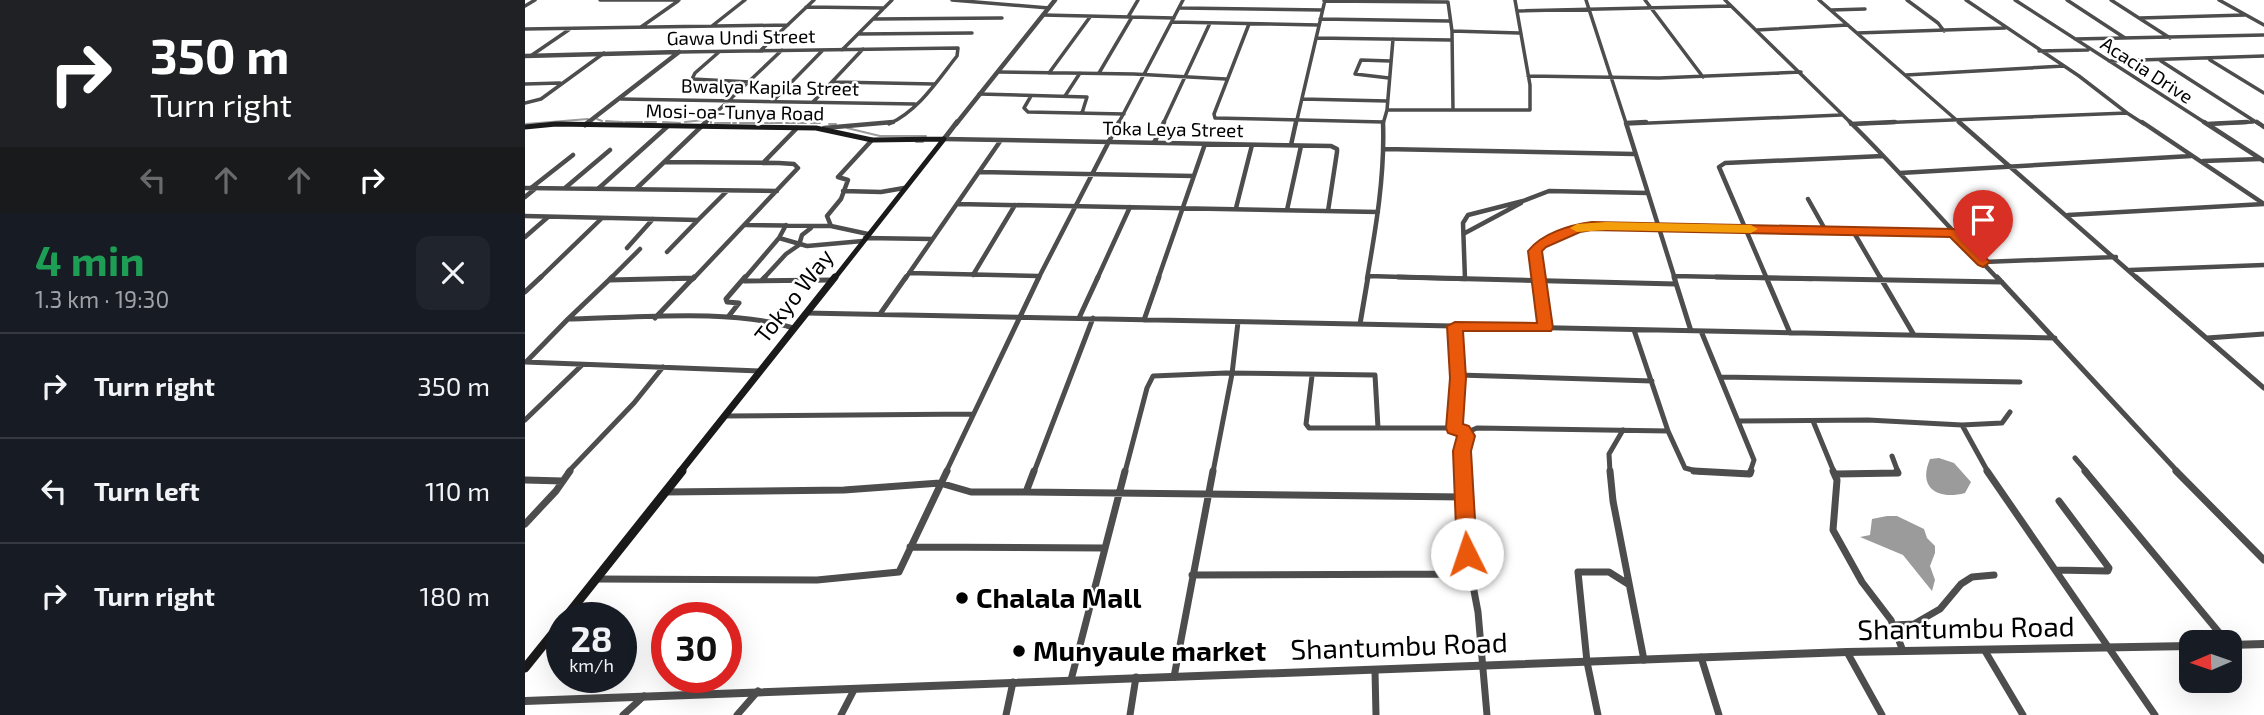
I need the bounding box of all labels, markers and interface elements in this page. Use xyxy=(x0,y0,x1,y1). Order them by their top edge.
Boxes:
street label: Gawa Undi Street xyxy=(666,24,816,49)
text: 350 m xyxy=(150,25,290,84)
icon: right xyxy=(35,28,126,119)
street label: Acacia Drive xyxy=(2097,31,2198,108)
street label: Bwalya Kapila Street xyxy=(681,73,859,100)
text: Turn right xyxy=(150,85,292,123)
street label: Mosi-oa-Tunya Road xyxy=(645,98,825,125)
street label: Toka Leya Street xyxy=(1102,116,1244,141)
icon: left xyxy=(134,161,172,199)
icon: ahead xyxy=(207,161,245,199)
icon: ahead xyxy=(280,161,318,199)
icon: right xyxy=(353,161,391,199)
pin xyxy=(1953,190,2013,262)
icon: arrive xyxy=(1964,201,2002,239)
text: 4 min xyxy=(35,234,145,284)
button: close xyxy=(416,236,490,310)
street label: Tokyo Way xyxy=(748,243,839,348)
text: 1.3 km · 19:30 xyxy=(35,285,169,313)
icon: right xyxy=(35,367,73,405)
text: Turn right xyxy=(94,370,215,401)
text: 350 m xyxy=(417,370,490,401)
icon: left xyxy=(35,472,73,510)
text: Turn left xyxy=(94,475,200,506)
text: 110 m xyxy=(425,475,490,506)
position arrow xyxy=(1430,517,1504,591)
icon: right xyxy=(35,577,73,615)
text: Turn right xyxy=(94,580,215,611)
text: 180 m xyxy=(420,580,490,611)
place label: Chalala Mall xyxy=(976,580,1142,614)
marker: Chalala Mall xyxy=(954,590,970,606)
speed limit sign: 30 xyxy=(651,602,742,693)
street label: Shantumbu Road xyxy=(1857,608,2075,646)
text: 28 xyxy=(570,617,613,659)
street label: Shantumbu Road xyxy=(1290,624,1508,666)
north arrow xyxy=(2179,630,2242,693)
map controls xyxy=(2179,630,2242,693)
place label: Munyaule market xyxy=(1033,633,1266,667)
marker: Munyaule market xyxy=(1011,643,1027,659)
text: km/h xyxy=(569,654,614,676)

